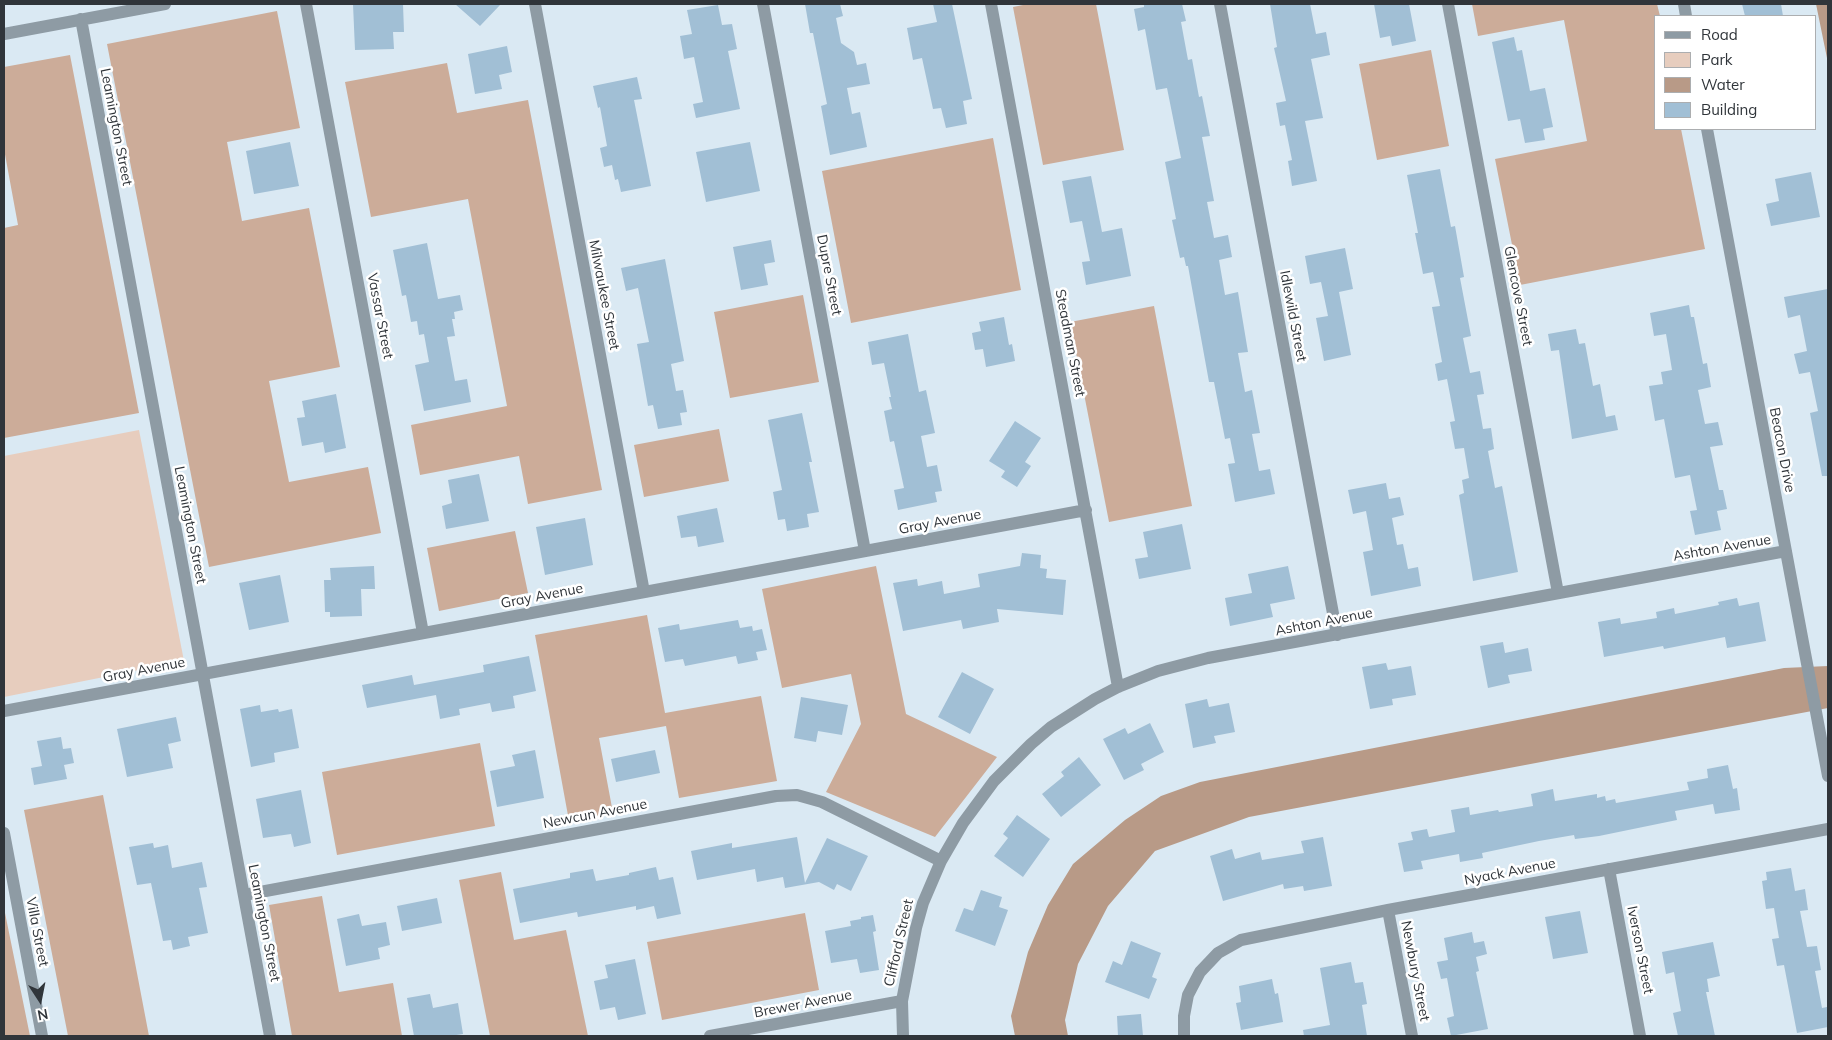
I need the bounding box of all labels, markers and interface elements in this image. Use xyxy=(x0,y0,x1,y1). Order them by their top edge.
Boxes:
legend xyxy=(1654,15,1817,130)
text: Road xyxy=(1701,25,1738,44)
text: Park xyxy=(1701,50,1733,69)
street label: Leamington Street xyxy=(96,67,136,187)
text: Water xyxy=(1701,75,1745,94)
text: Building xyxy=(1701,100,1757,119)
street label: Dupre Street xyxy=(813,233,845,317)
street label: Milwaukee Street xyxy=(585,239,623,351)
street label: Glencove Street xyxy=(1500,245,1536,347)
street label: Idlewild Street xyxy=(1276,269,1310,363)
street label: Vassar Street xyxy=(363,272,397,360)
street label: Steadman Street xyxy=(1051,288,1089,398)
street label: Beacon Drive xyxy=(1766,406,1798,494)
street label: Leamington Street xyxy=(170,465,210,585)
street label: Gray Avenue xyxy=(897,506,983,538)
street label: Ashton Avenue xyxy=(1672,531,1772,565)
street label: Gray Avenue xyxy=(499,580,585,612)
street label: Ashton Avenue xyxy=(1274,604,1374,640)
street label: Gray Avenue xyxy=(101,654,187,686)
street label: Newcun Avenue xyxy=(542,796,648,832)
street label: Nyack Avenue xyxy=(1463,855,1557,889)
street label: Leamington Street xyxy=(244,863,284,983)
street label: Villa Street xyxy=(22,896,52,968)
street label: Clifford Street xyxy=(881,898,917,988)
street label: Iverson Street xyxy=(1623,905,1657,995)
street label: Newbury Street xyxy=(1397,919,1433,1023)
north arrow xyxy=(15,975,65,1025)
street label: Brewer Avenue xyxy=(753,986,853,1022)
text: N xyxy=(36,1005,50,1025)

